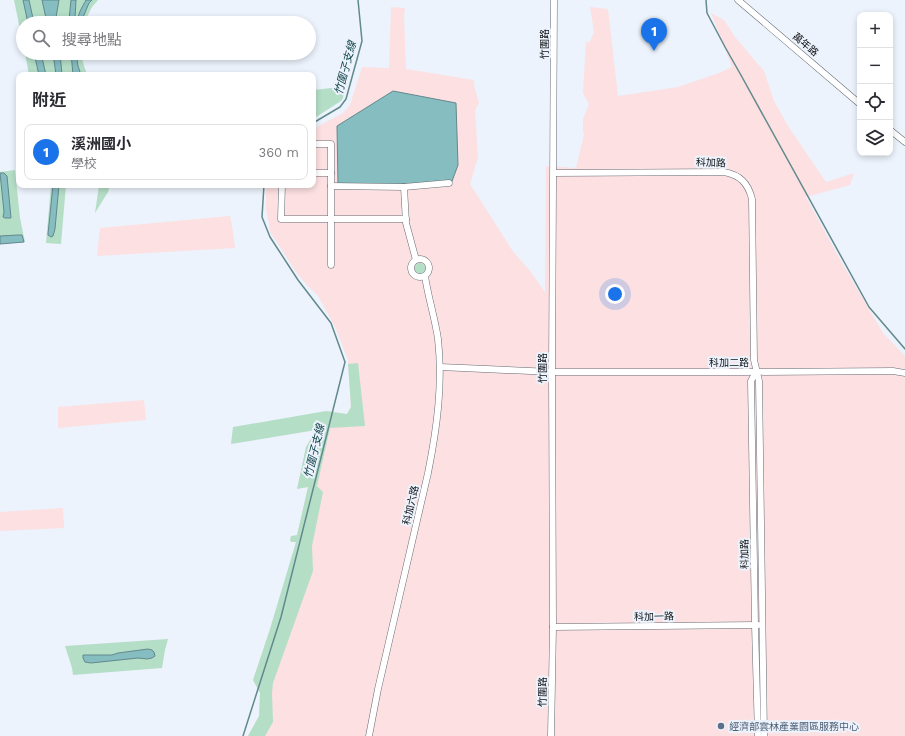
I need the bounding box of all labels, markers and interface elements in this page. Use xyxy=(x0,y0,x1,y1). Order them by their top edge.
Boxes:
map controls xyxy=(857,12,893,156)
button: + xyxy=(857,12,893,48)
search box xyxy=(16,16,316,60)
pin: 1 xyxy=(641,18,667,51)
icon: search xyxy=(30,27,52,49)
street label: 竹圍路 xyxy=(539,29,550,59)
text: 搜尋地點 xyxy=(62,31,122,49)
street label: 萬年路 xyxy=(791,31,821,58)
water label: 竹圍子支線 xyxy=(332,38,359,96)
button: − xyxy=(857,48,893,84)
button: locate xyxy=(857,84,893,120)
text: 附近 xyxy=(32,90,66,110)
button: layers xyxy=(857,120,893,156)
text: 溪洲國小 xyxy=(71,135,131,153)
text: 1 xyxy=(43,145,49,160)
text: 360 m xyxy=(259,145,299,160)
text: 學校 xyxy=(71,156,97,171)
street label: 科加路 xyxy=(696,156,726,169)
your location xyxy=(605,284,625,304)
street label: 竹圍路 xyxy=(537,353,548,383)
street label: 科加二路 xyxy=(709,357,749,368)
water label: 竹圍子支線 xyxy=(302,421,328,479)
street label: 科加六路 xyxy=(401,484,420,526)
street label: 科加路 xyxy=(739,539,750,569)
street label: 科加一路 xyxy=(634,611,674,622)
street label: 竹圍路 xyxy=(537,677,548,707)
marker: 經濟部雲林產業園區服務中心 xyxy=(716,721,726,731)
place label: 經濟部雲林產業園區服務中心 xyxy=(729,721,859,732)

